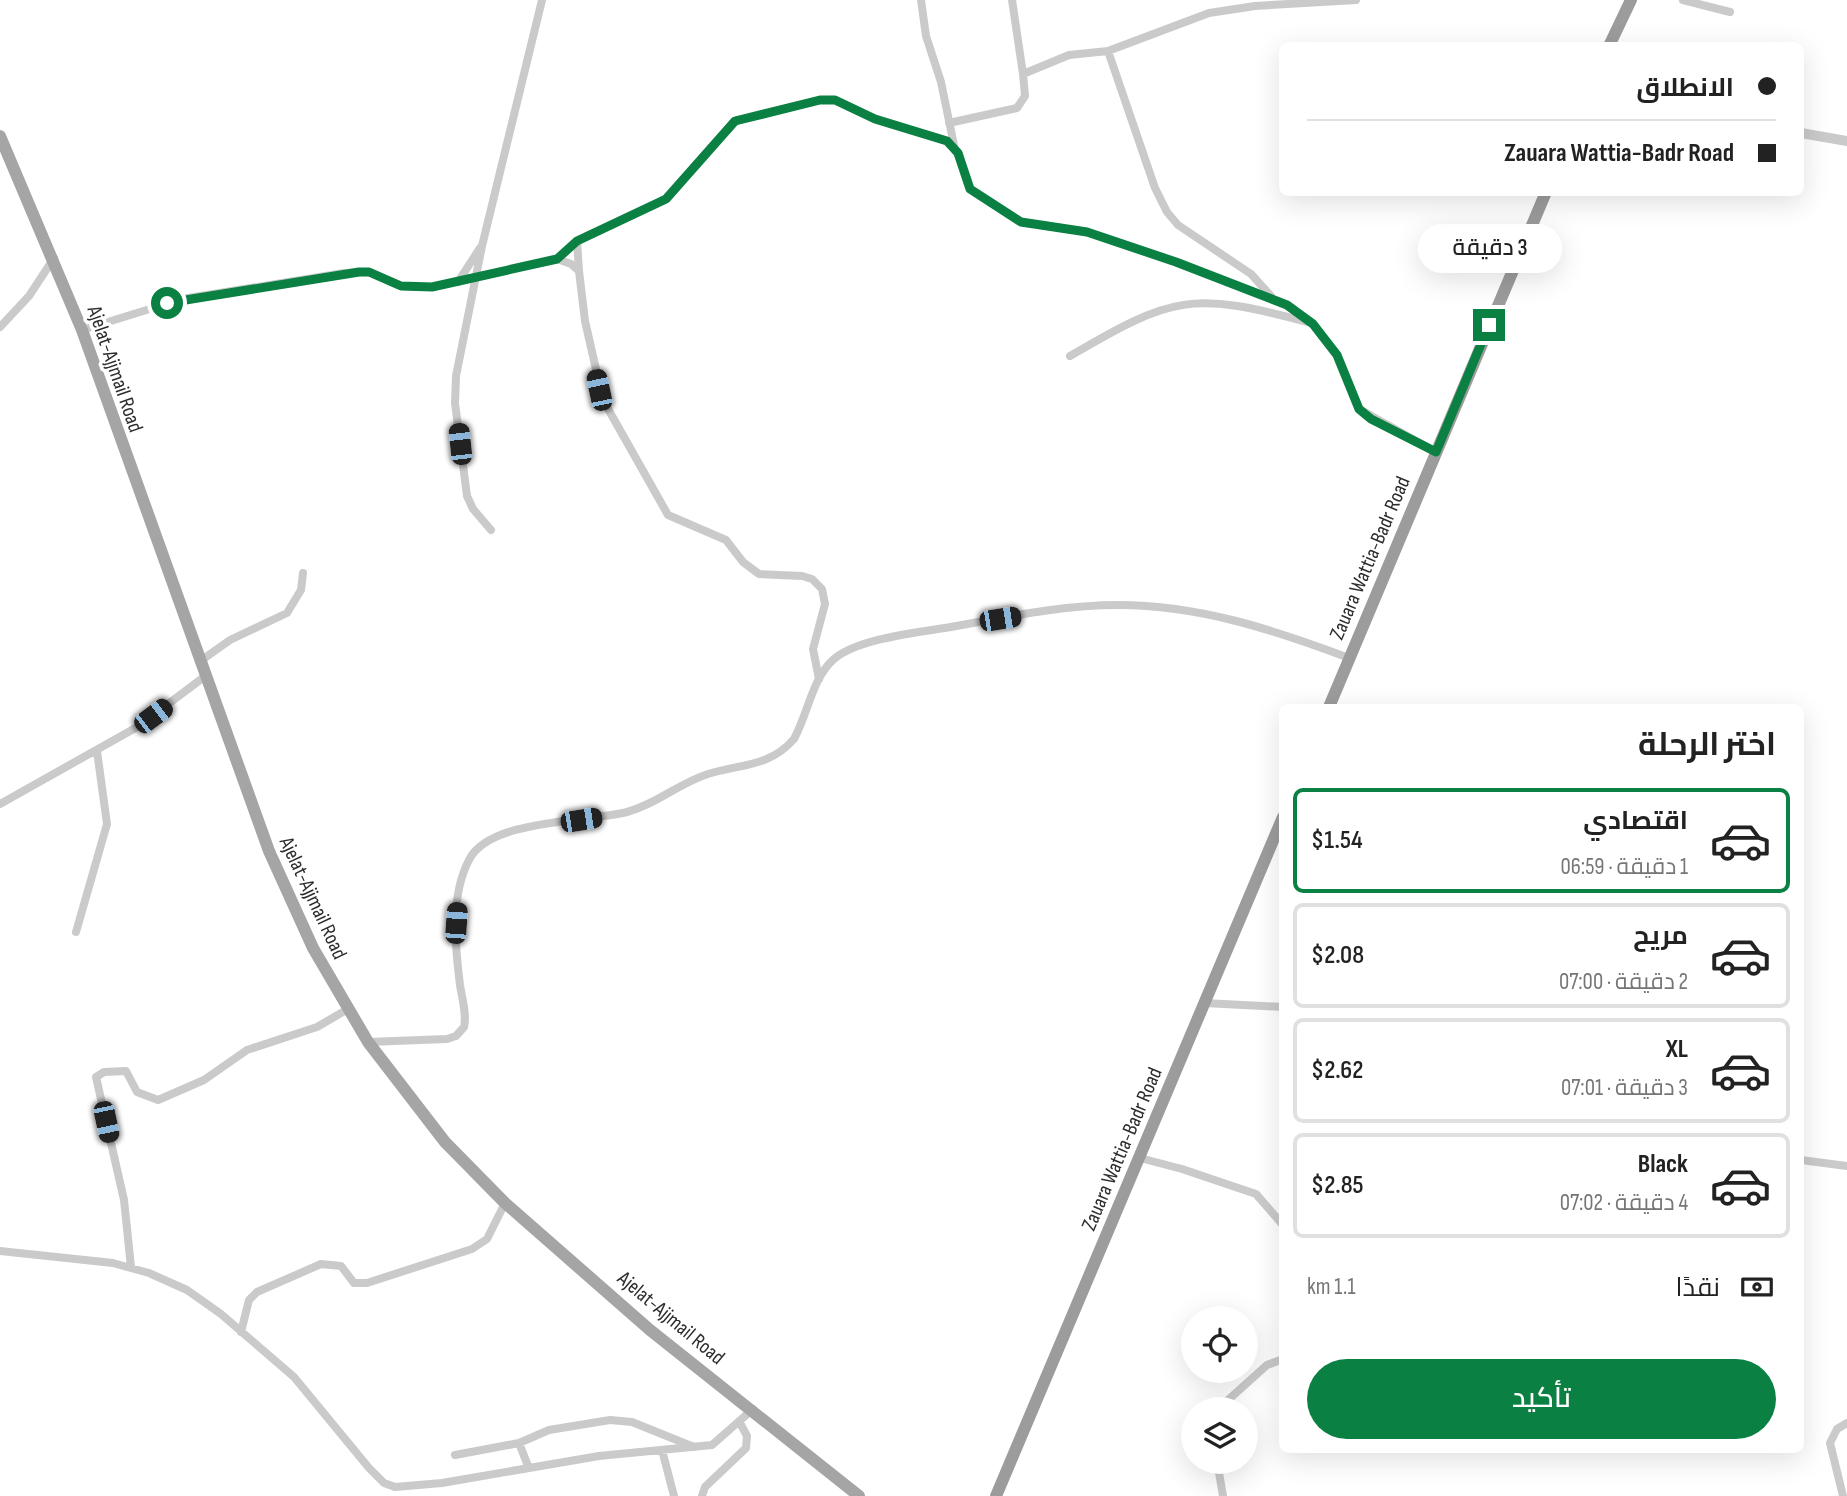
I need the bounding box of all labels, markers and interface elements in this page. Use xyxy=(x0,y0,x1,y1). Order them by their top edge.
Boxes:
text: الانطلاق xyxy=(1636,73,1734,104)
text: Zauara Wattia-Badr Road xyxy=(1504,138,1734,169)
callout: 3 دقيقة xyxy=(1417,224,1561,272)
text: 3 دقيقة xyxy=(1453,234,1527,262)
route start xyxy=(151,287,183,319)
street label: Ajelat-Ajjmail Road xyxy=(81,302,148,435)
route end xyxy=(1473,309,1505,341)
car xyxy=(585,367,614,413)
car xyxy=(448,422,473,466)
street label: Zauara Wattia-Badr Road xyxy=(1324,473,1416,643)
car xyxy=(978,605,1023,633)
car xyxy=(130,695,177,737)
text: اختر الرحلة xyxy=(1638,726,1776,765)
car xyxy=(559,806,604,834)
text: اقتصادي xyxy=(1583,806,1688,837)
icon: car xyxy=(1709,809,1772,872)
text: $1.54 xyxy=(1311,825,1363,856)
street label: Ajelat-Ajjmail Road xyxy=(273,832,352,963)
text: 1 دقيقة · 06:59 xyxy=(1560,853,1688,881)
car xyxy=(445,901,468,945)
text: مريح xyxy=(1633,921,1688,952)
icon: car xyxy=(1709,924,1772,987)
text: $2.08 xyxy=(1311,940,1364,971)
text: 2 دقيقة · 07:00 xyxy=(1559,968,1688,996)
text: XL xyxy=(1666,1034,1688,1065)
icon: car xyxy=(1709,1039,1772,1102)
text: $2.62 xyxy=(1311,1055,1363,1086)
street label: Zauara Wattia-Badr Road xyxy=(1076,1064,1168,1234)
text: 3 دقيقة · 07:01 xyxy=(1561,1074,1688,1102)
car xyxy=(92,1099,121,1145)
text: Black xyxy=(1638,1149,1688,1180)
icon: car xyxy=(1709,1154,1772,1217)
text: $2.85 xyxy=(1311,1170,1364,1201)
text: 4 دقيقة · 07:02 xyxy=(1560,1189,1688,1217)
street label: Ajelat-Ajjmail Road xyxy=(612,1265,730,1370)
icon: cash xyxy=(1738,1268,1776,1306)
text: 1.1 km xyxy=(1307,1273,1356,1301)
text: نقدًا xyxy=(1676,1273,1720,1304)
map controls xyxy=(1181,1306,1258,1474)
button: locate xyxy=(1181,1306,1258,1383)
button: تأكيد xyxy=(1307,1359,1776,1439)
button: layers xyxy=(1181,1397,1258,1474)

